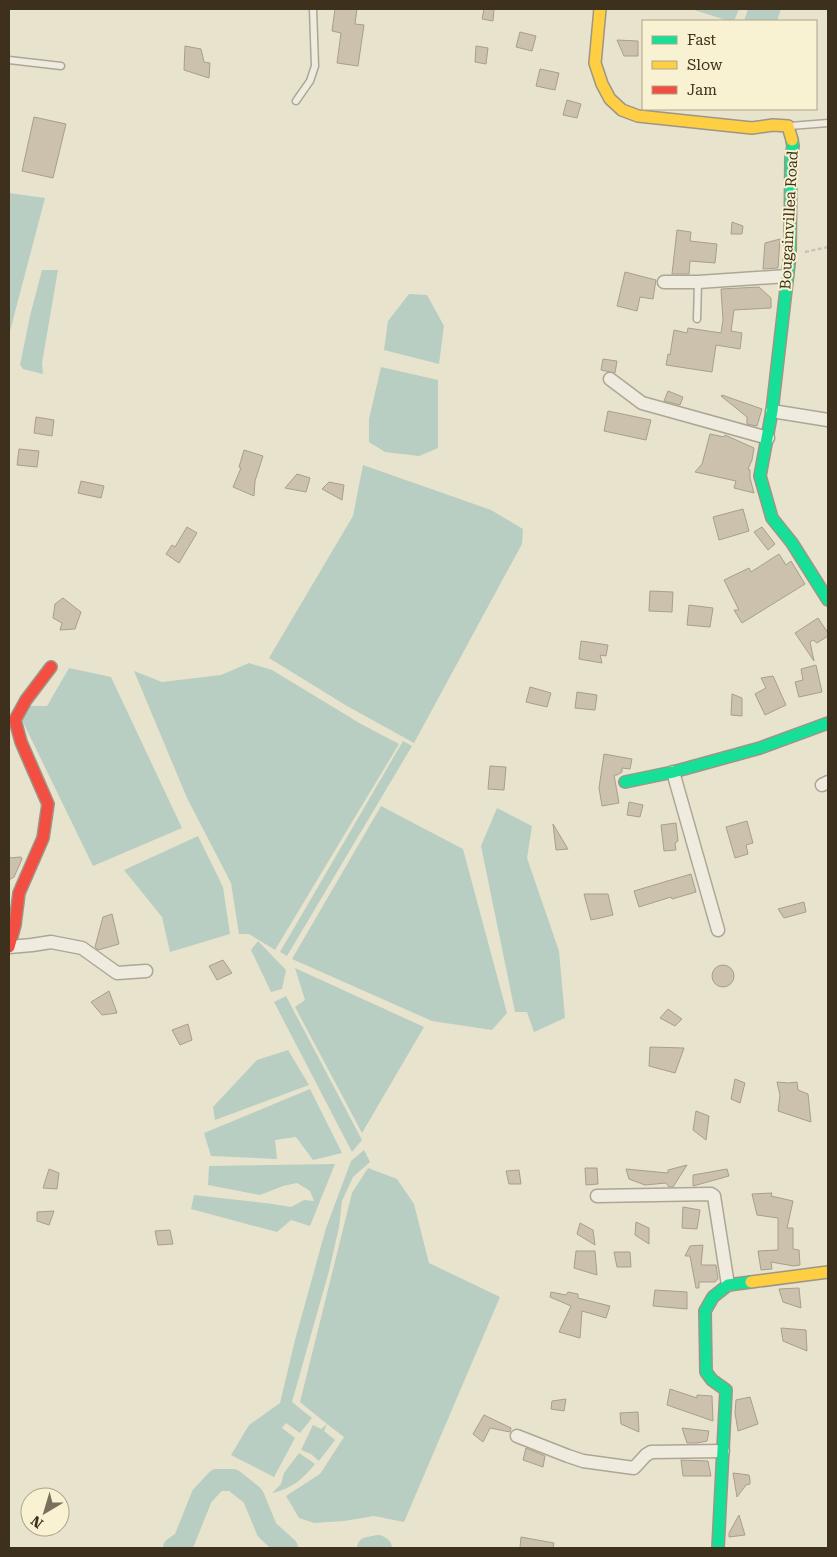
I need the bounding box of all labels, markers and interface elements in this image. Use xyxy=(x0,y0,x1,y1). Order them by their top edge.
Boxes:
legend xyxy=(642,20,817,110)
text: Fast xyxy=(687,31,717,49)
text: Slow xyxy=(687,56,723,74)
text: Jam xyxy=(687,81,717,99)
street label: Bougainvillea Road xyxy=(776,150,802,290)
north arrow xyxy=(20,1487,70,1537)
text: N xyxy=(28,1512,46,1532)

